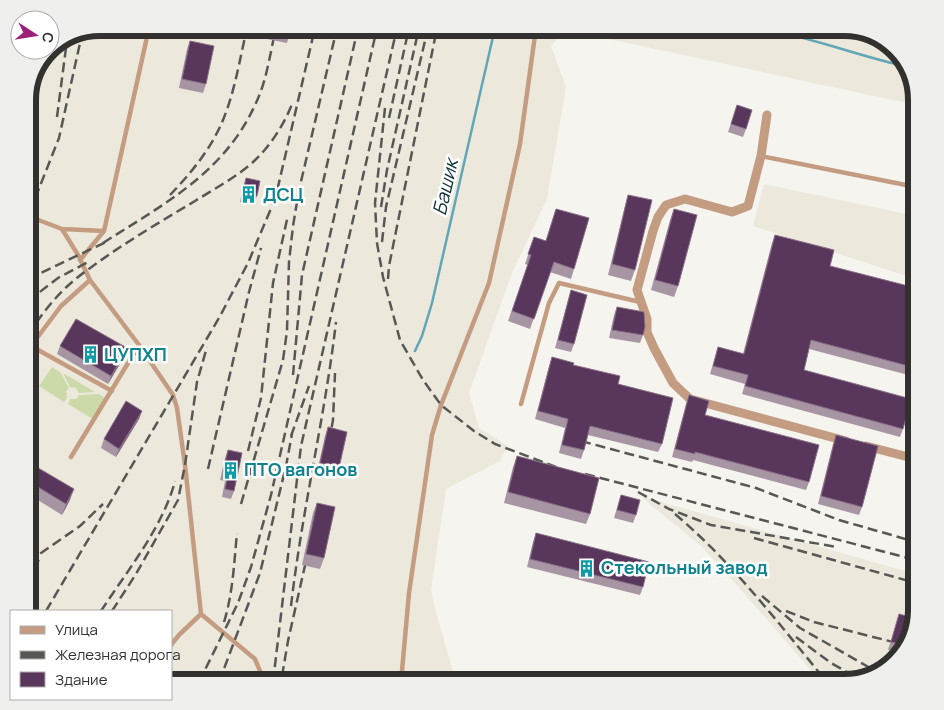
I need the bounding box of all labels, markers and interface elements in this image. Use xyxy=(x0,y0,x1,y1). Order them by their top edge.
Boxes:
north arrow xyxy=(10,10,60,60)
text: С xyxy=(38,31,59,45)
water label: Башик xyxy=(426,154,465,218)
place label: ДСЦ xyxy=(263,182,304,206)
building icon: ДСЦ xyxy=(239,185,259,205)
place label: ЦУПХП xyxy=(104,342,167,366)
building icon: ЦУПХП xyxy=(80,345,100,365)
place label: ПТО вагонов xyxy=(244,457,357,481)
building icon: ПТО вагонов xyxy=(220,460,240,480)
place label: Стекольный завод xyxy=(601,555,768,579)
building icon: Стекольный завод xyxy=(577,558,597,578)
legend xyxy=(10,610,172,700)
text: Улица xyxy=(55,619,98,640)
text: Железная дорога xyxy=(55,644,180,665)
text: Здание xyxy=(55,669,108,690)

